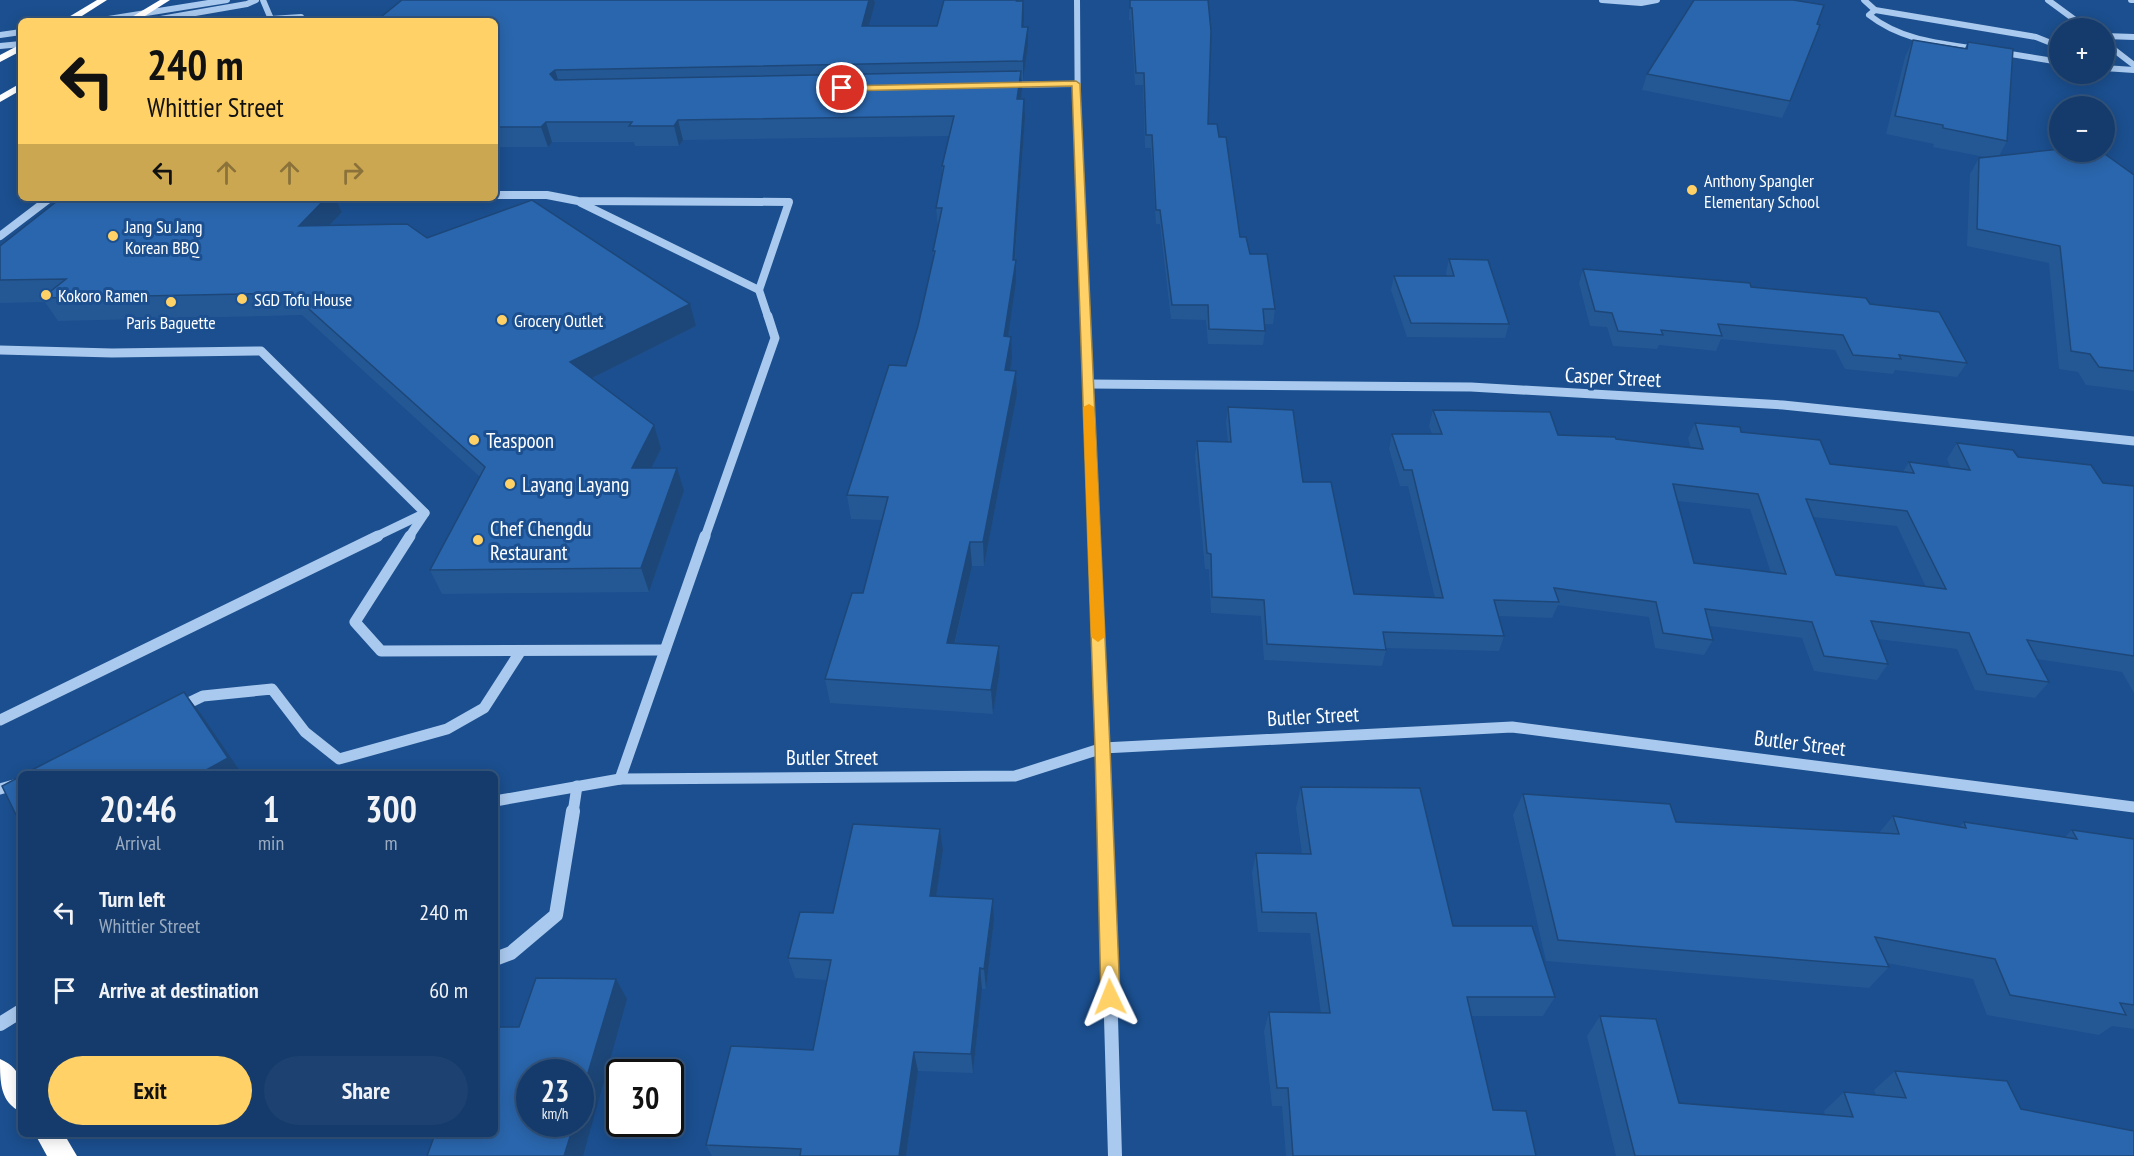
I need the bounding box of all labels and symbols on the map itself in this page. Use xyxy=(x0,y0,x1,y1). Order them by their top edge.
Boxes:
pin xyxy=(816,62,867,113)
place label: Anthony Spangler Elementary School xyxy=(1704,169,1820,213)
marker: Anthony Spangler Elementary School xyxy=(1685,183,1699,197)
place label: Jang Su Jang Korean BBQ xyxy=(124,215,203,259)
marker: Jang Su Jang Korean BBQ xyxy=(106,229,120,243)
place label: Kokoro Ramen xyxy=(58,284,148,307)
marker: Kokoro Ramen xyxy=(39,288,53,302)
place label: SGD Tofu House xyxy=(254,288,352,311)
marker: SGD Tofu House xyxy=(235,292,249,306)
marker: Paris Baguette xyxy=(164,295,178,309)
place label: Grocery Outlet xyxy=(514,309,603,332)
place label: Paris Baguette xyxy=(126,311,216,334)
marker: Grocery Outlet xyxy=(495,313,509,327)
street label: Casper Street xyxy=(1564,361,1662,393)
place label: Teaspoon xyxy=(486,427,554,454)
marker: Teaspoon xyxy=(467,433,481,447)
place label: Layang Layang xyxy=(522,471,629,498)
marker: Layang Layang xyxy=(503,477,517,491)
place label: Chef Chengdu Restaurant xyxy=(490,515,591,566)
marker: Chef Chengdu Restaurant xyxy=(471,533,485,547)
street label: Butler Street xyxy=(1266,700,1360,732)
street label: Butler Street xyxy=(1753,724,1848,762)
street label: Butler Street xyxy=(786,744,878,771)
position arrow xyxy=(1078,965,1142,1029)
speed limit sign: 30 xyxy=(606,1059,684,1137)

